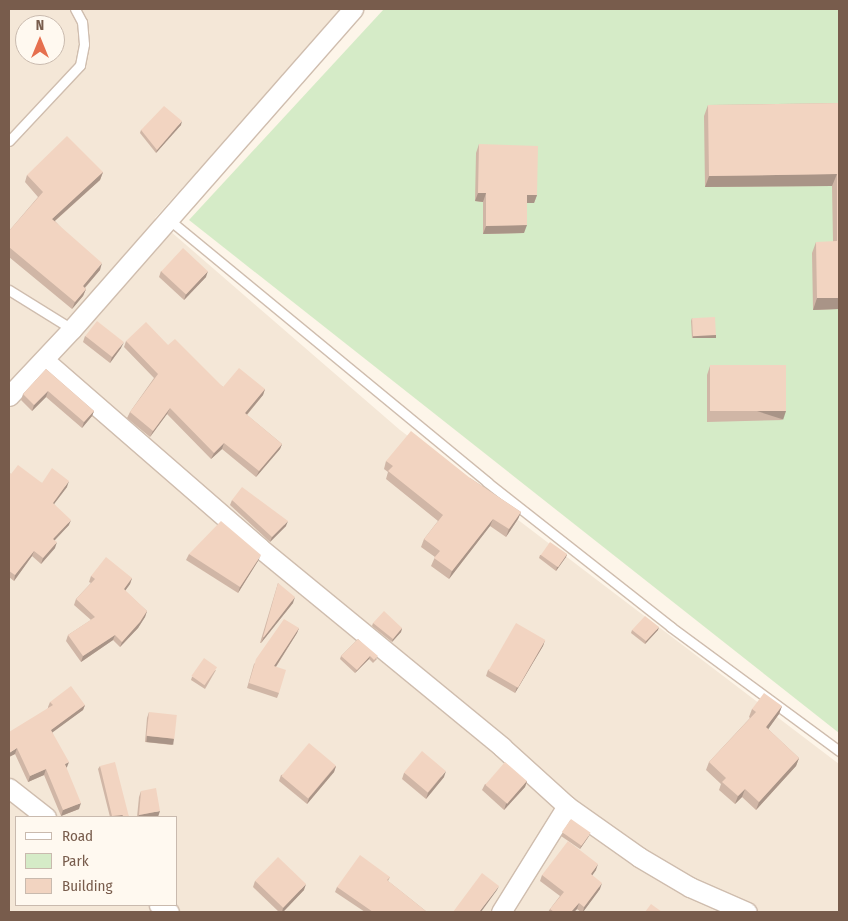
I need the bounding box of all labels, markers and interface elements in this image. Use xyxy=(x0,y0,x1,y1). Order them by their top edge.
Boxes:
north arrow xyxy=(15,15,65,65)
text: N xyxy=(36,17,44,34)
legend xyxy=(15,816,178,906)
text: Road xyxy=(62,827,93,845)
text: Park xyxy=(62,852,89,870)
text: Building xyxy=(62,877,113,895)

